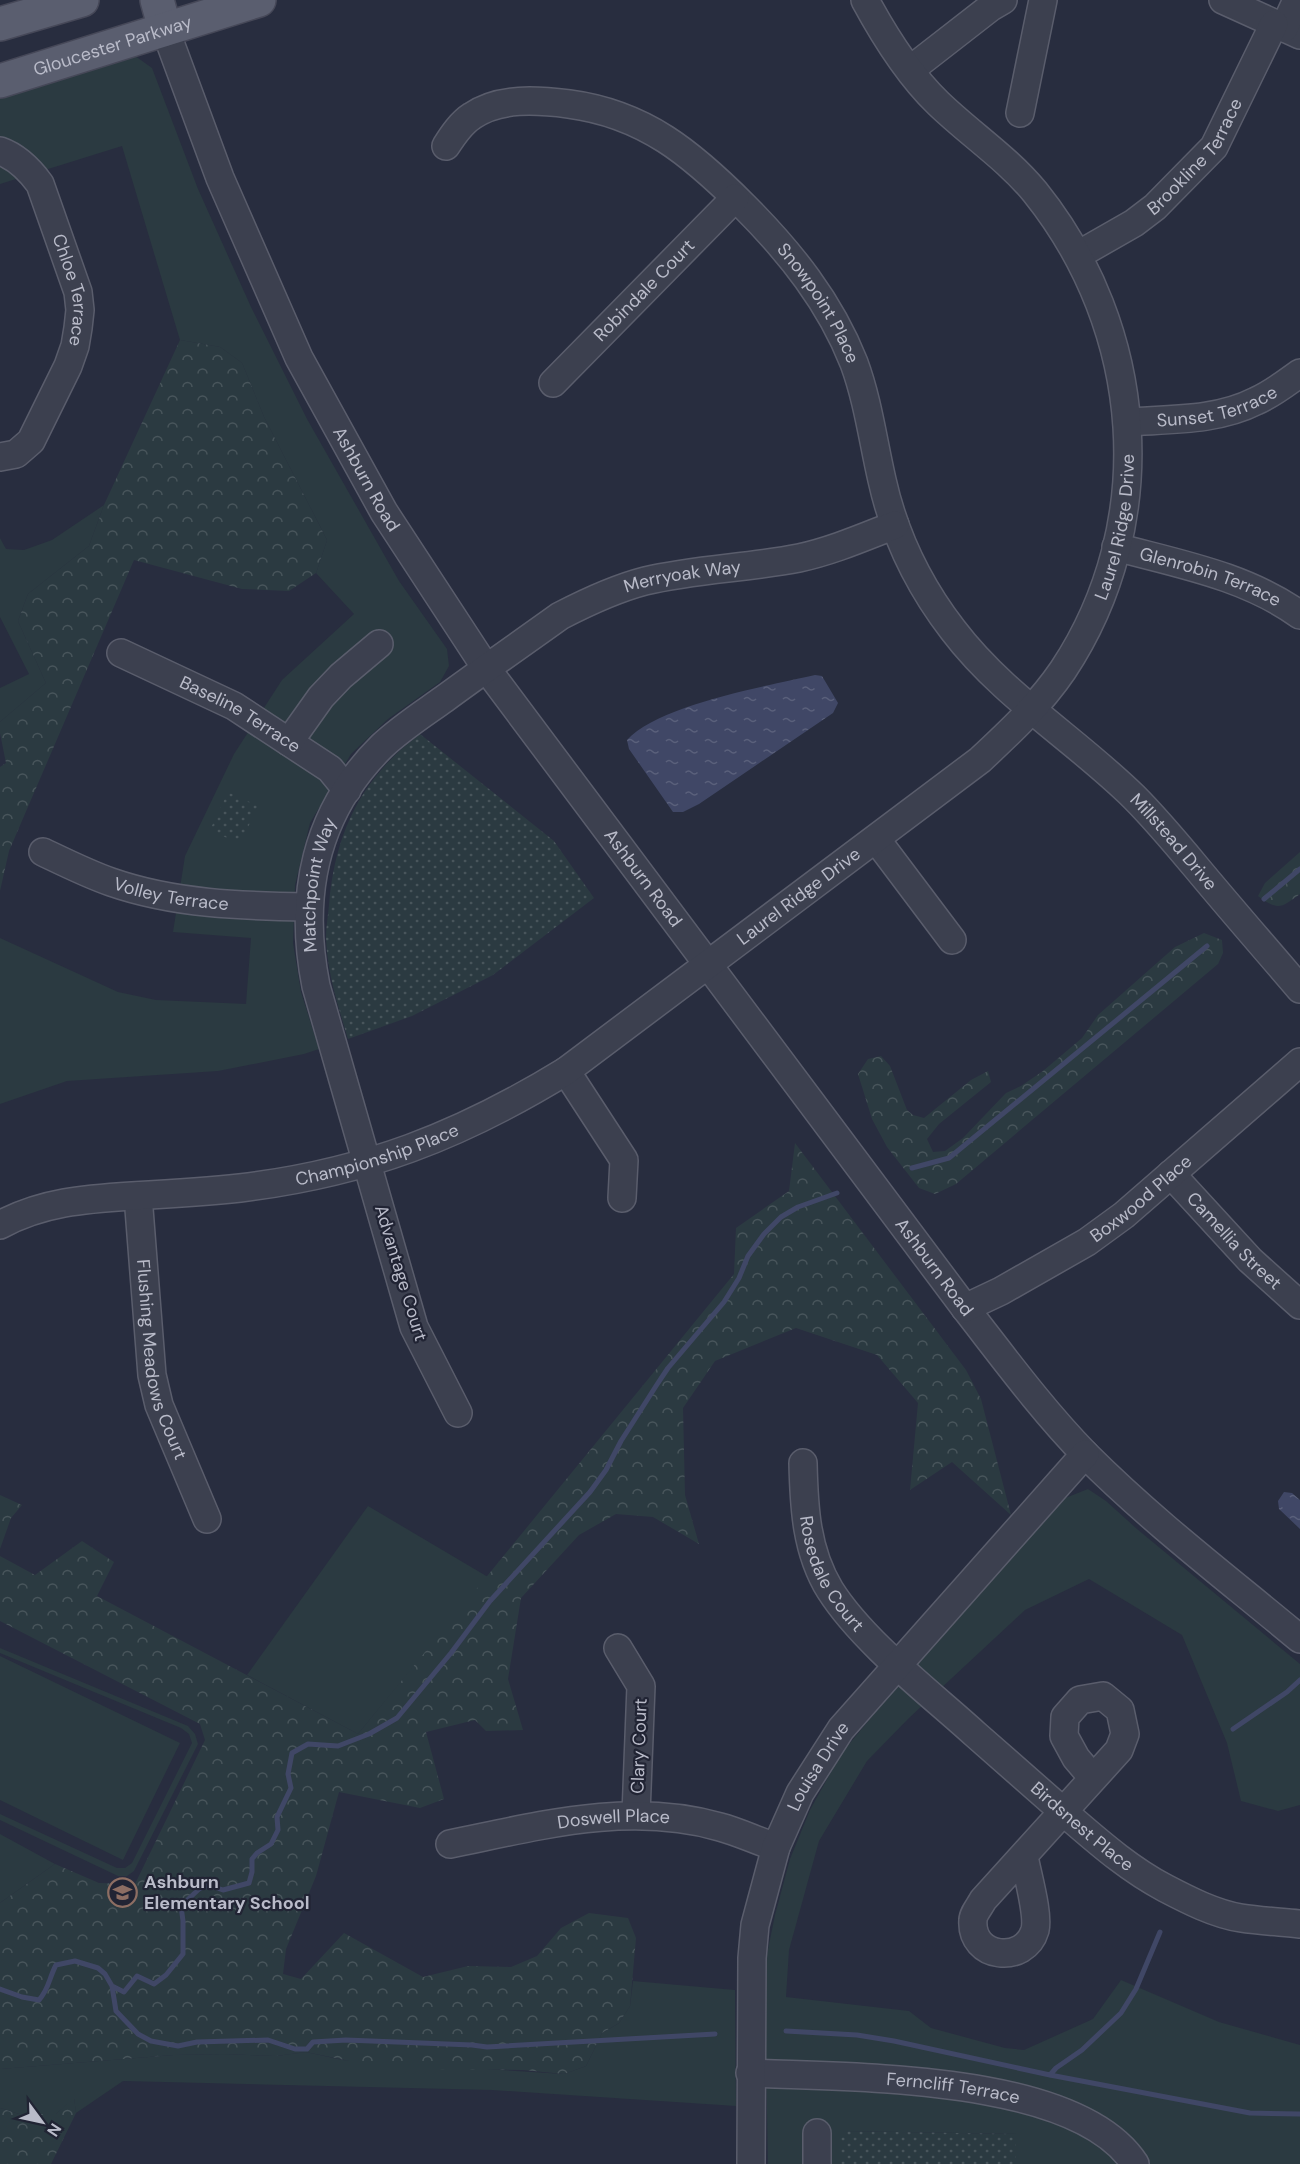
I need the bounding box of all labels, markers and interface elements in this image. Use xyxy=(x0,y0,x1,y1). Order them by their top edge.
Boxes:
street label: Gloucester Parkway xyxy=(30,10,195,82)
street label: Brookline Terrace xyxy=(1142,94,1248,221)
street label: Chloe Terrace xyxy=(46,231,92,348)
street label: Robindale Court xyxy=(588,234,700,347)
street label: Snowpoint Place xyxy=(772,238,865,367)
street label: Sunset Terrace xyxy=(1156,380,1282,432)
street label: Ashburn Road xyxy=(327,422,406,536)
street label: Laurel Ridge Drive xyxy=(1089,454,1140,603)
street label: Glenrobin Terrace xyxy=(1137,542,1286,612)
street label: Merryoak Way xyxy=(621,555,742,599)
street label: Baseline Terrace xyxy=(176,670,305,758)
street label: Millstead Drive xyxy=(1125,788,1223,896)
street label: Matchpoint Way xyxy=(297,814,342,953)
street label: Ashburn Road xyxy=(599,824,688,932)
street label: Laurel Ridge Drive xyxy=(732,842,865,950)
street label: Volley Terrace xyxy=(110,872,230,916)
street label: Championship Place xyxy=(293,1118,463,1191)
street label: Boxwood Place xyxy=(1085,1149,1197,1248)
street label: Camellia Street xyxy=(1181,1187,1287,1295)
street label: Advantage Court xyxy=(369,1202,433,1344)
street label: Ashburn Road xyxy=(890,1213,979,1321)
street label: Flushing Meadows Court xyxy=(131,1258,193,1463)
street label: Rosedale Court xyxy=(794,1514,869,1637)
street label: Clary Court xyxy=(625,1698,653,1794)
street label: Louisa Drive xyxy=(782,1716,854,1815)
street label: Birdsnest Place xyxy=(1025,1776,1138,1877)
street label: Doswell Place xyxy=(556,1804,671,1835)
place label: Ashburn Elementary School xyxy=(144,1870,310,1915)
school or university icon: Ashburn Elementary School xyxy=(107,1876,139,1908)
street label: Ferncliff Terrace xyxy=(886,2067,1022,2110)
north arrow xyxy=(12,2092,72,2152)
text: N xyxy=(42,2119,66,2141)

